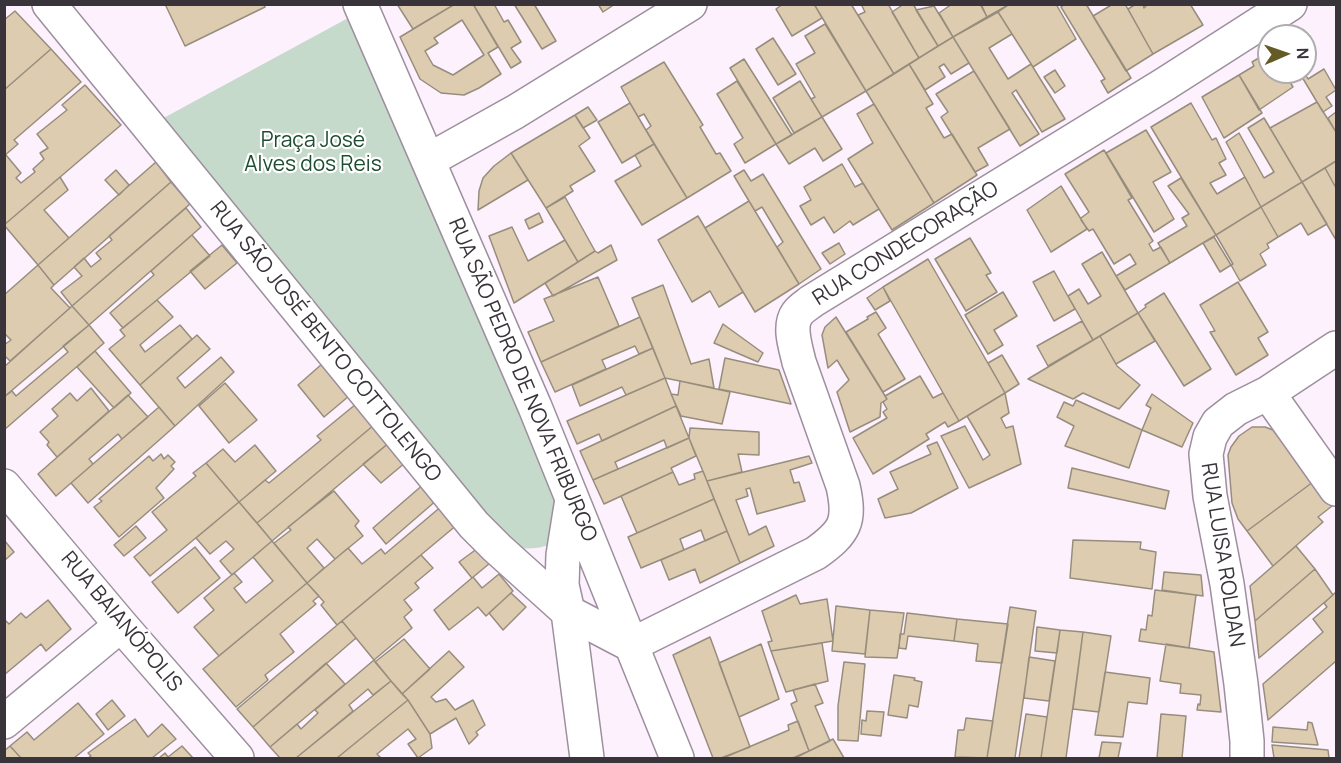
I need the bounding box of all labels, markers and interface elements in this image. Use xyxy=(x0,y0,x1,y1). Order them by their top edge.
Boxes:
north arrow xyxy=(1257,24,1317,84)
text: N xyxy=(1292,47,1314,60)
park label: Praça José Alves dos Reis xyxy=(244,128,382,178)
street label: RUA CONDECORAÇÃO xyxy=(809,177,1003,311)
street label: RUA SÃO JOSÉ BENTO COTTOLENGO xyxy=(204,197,446,487)
street label: RUA SÃO PEDRO DE NOVA FRIBURGO xyxy=(442,214,602,546)
street label: RUA LUISA ROLDAN xyxy=(1195,461,1249,649)
street label: RUA BAIANÓPOLIS xyxy=(55,547,187,697)

